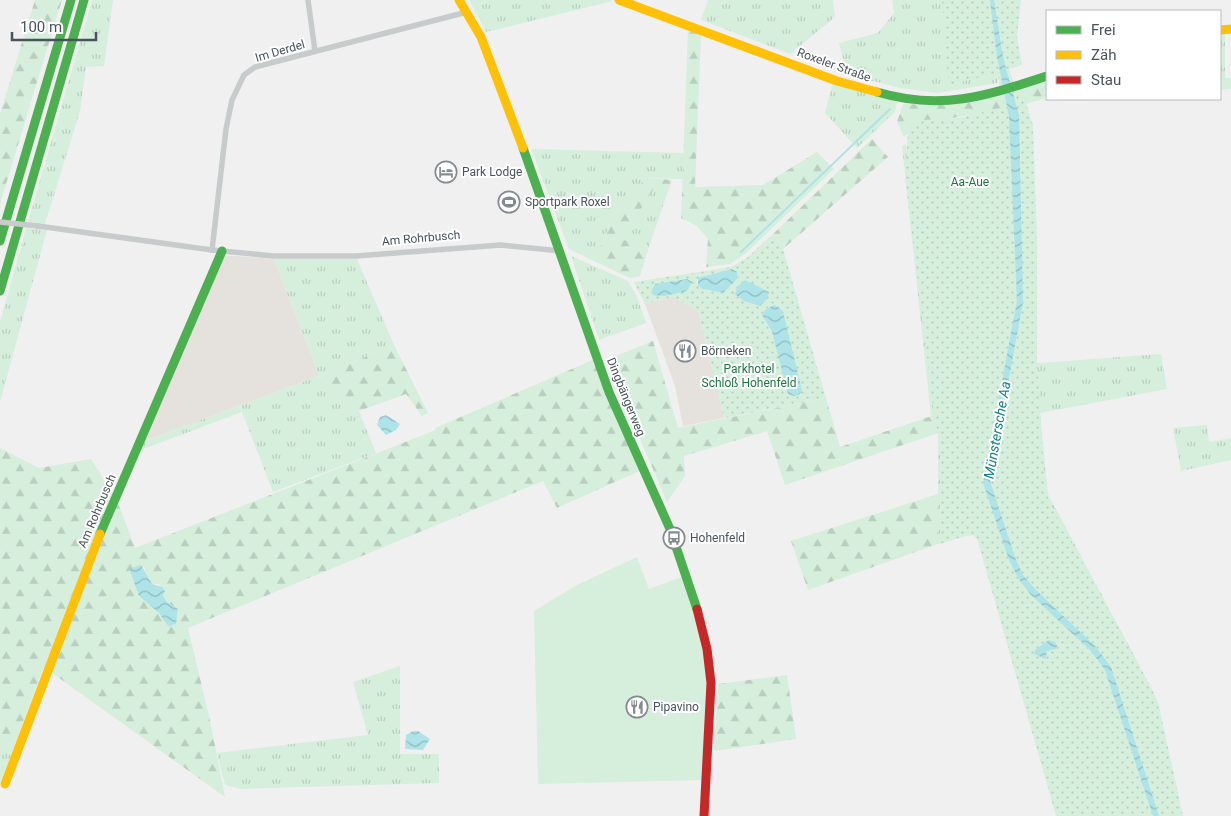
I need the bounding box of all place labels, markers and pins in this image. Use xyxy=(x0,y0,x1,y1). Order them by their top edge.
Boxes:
hotel icon: Park Lodge xyxy=(434,160,458,184)
place label: Park Lodge xyxy=(462,165,522,179)
sports icon: Sportpark Roxel xyxy=(497,190,521,214)
place label: Sportpark Roxel xyxy=(525,195,610,209)
restaurant icon: Börneken xyxy=(673,339,697,363)
place label: Börneken xyxy=(701,344,751,358)
bus stop icon: Hohenfeld xyxy=(662,526,686,550)
place label: Hohenfeld xyxy=(690,531,745,545)
restaurant icon: Pipavino xyxy=(625,695,649,719)
place label: Pipavino xyxy=(653,700,699,714)

